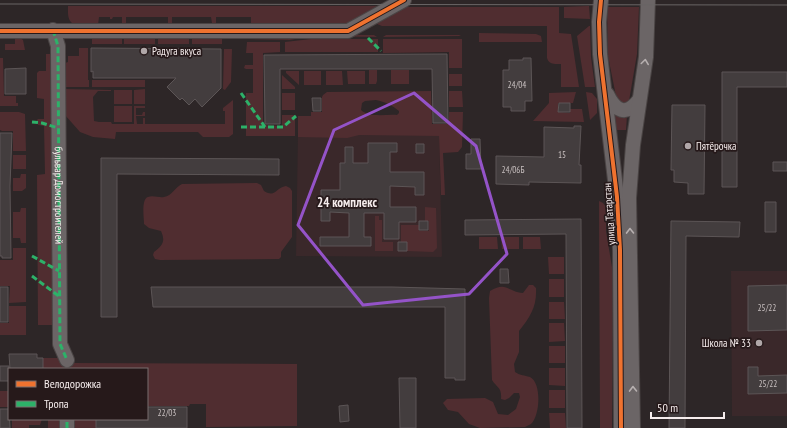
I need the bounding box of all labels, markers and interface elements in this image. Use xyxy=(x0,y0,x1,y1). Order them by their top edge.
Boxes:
place label: Радуга вкуса xyxy=(152,44,201,58)
marker: Радуга вкуса xyxy=(139,46,149,56)
one-way arrow xyxy=(640,59,649,65)
house number: 24/04 xyxy=(508,79,526,90)
place label: Пятёрочка xyxy=(696,139,737,153)
marker: Пятёрочка xyxy=(683,141,693,151)
street label: бульвар Домостроителей xyxy=(52,146,66,244)
house number: 15 xyxy=(558,149,566,160)
house number: 24/06Б xyxy=(502,164,524,175)
street label: улица Татарстан xyxy=(600,182,618,245)
district label: 24 комплекс xyxy=(317,194,377,211)
one-way arrow xyxy=(626,228,634,234)
house number: 25/22 xyxy=(758,302,776,313)
place label: Школа № 33 xyxy=(702,336,751,350)
marker: Школа № 33 xyxy=(754,338,764,348)
legend xyxy=(8,368,148,420)
text: Велодорожка xyxy=(44,376,101,391)
house number: 25/22 xyxy=(759,378,777,389)
one-way arrow xyxy=(629,386,637,392)
scale bar xyxy=(651,394,724,420)
text: Тропа xyxy=(44,396,69,411)
text: 50 m xyxy=(657,400,678,415)
house number: 22/03 xyxy=(158,407,176,418)

